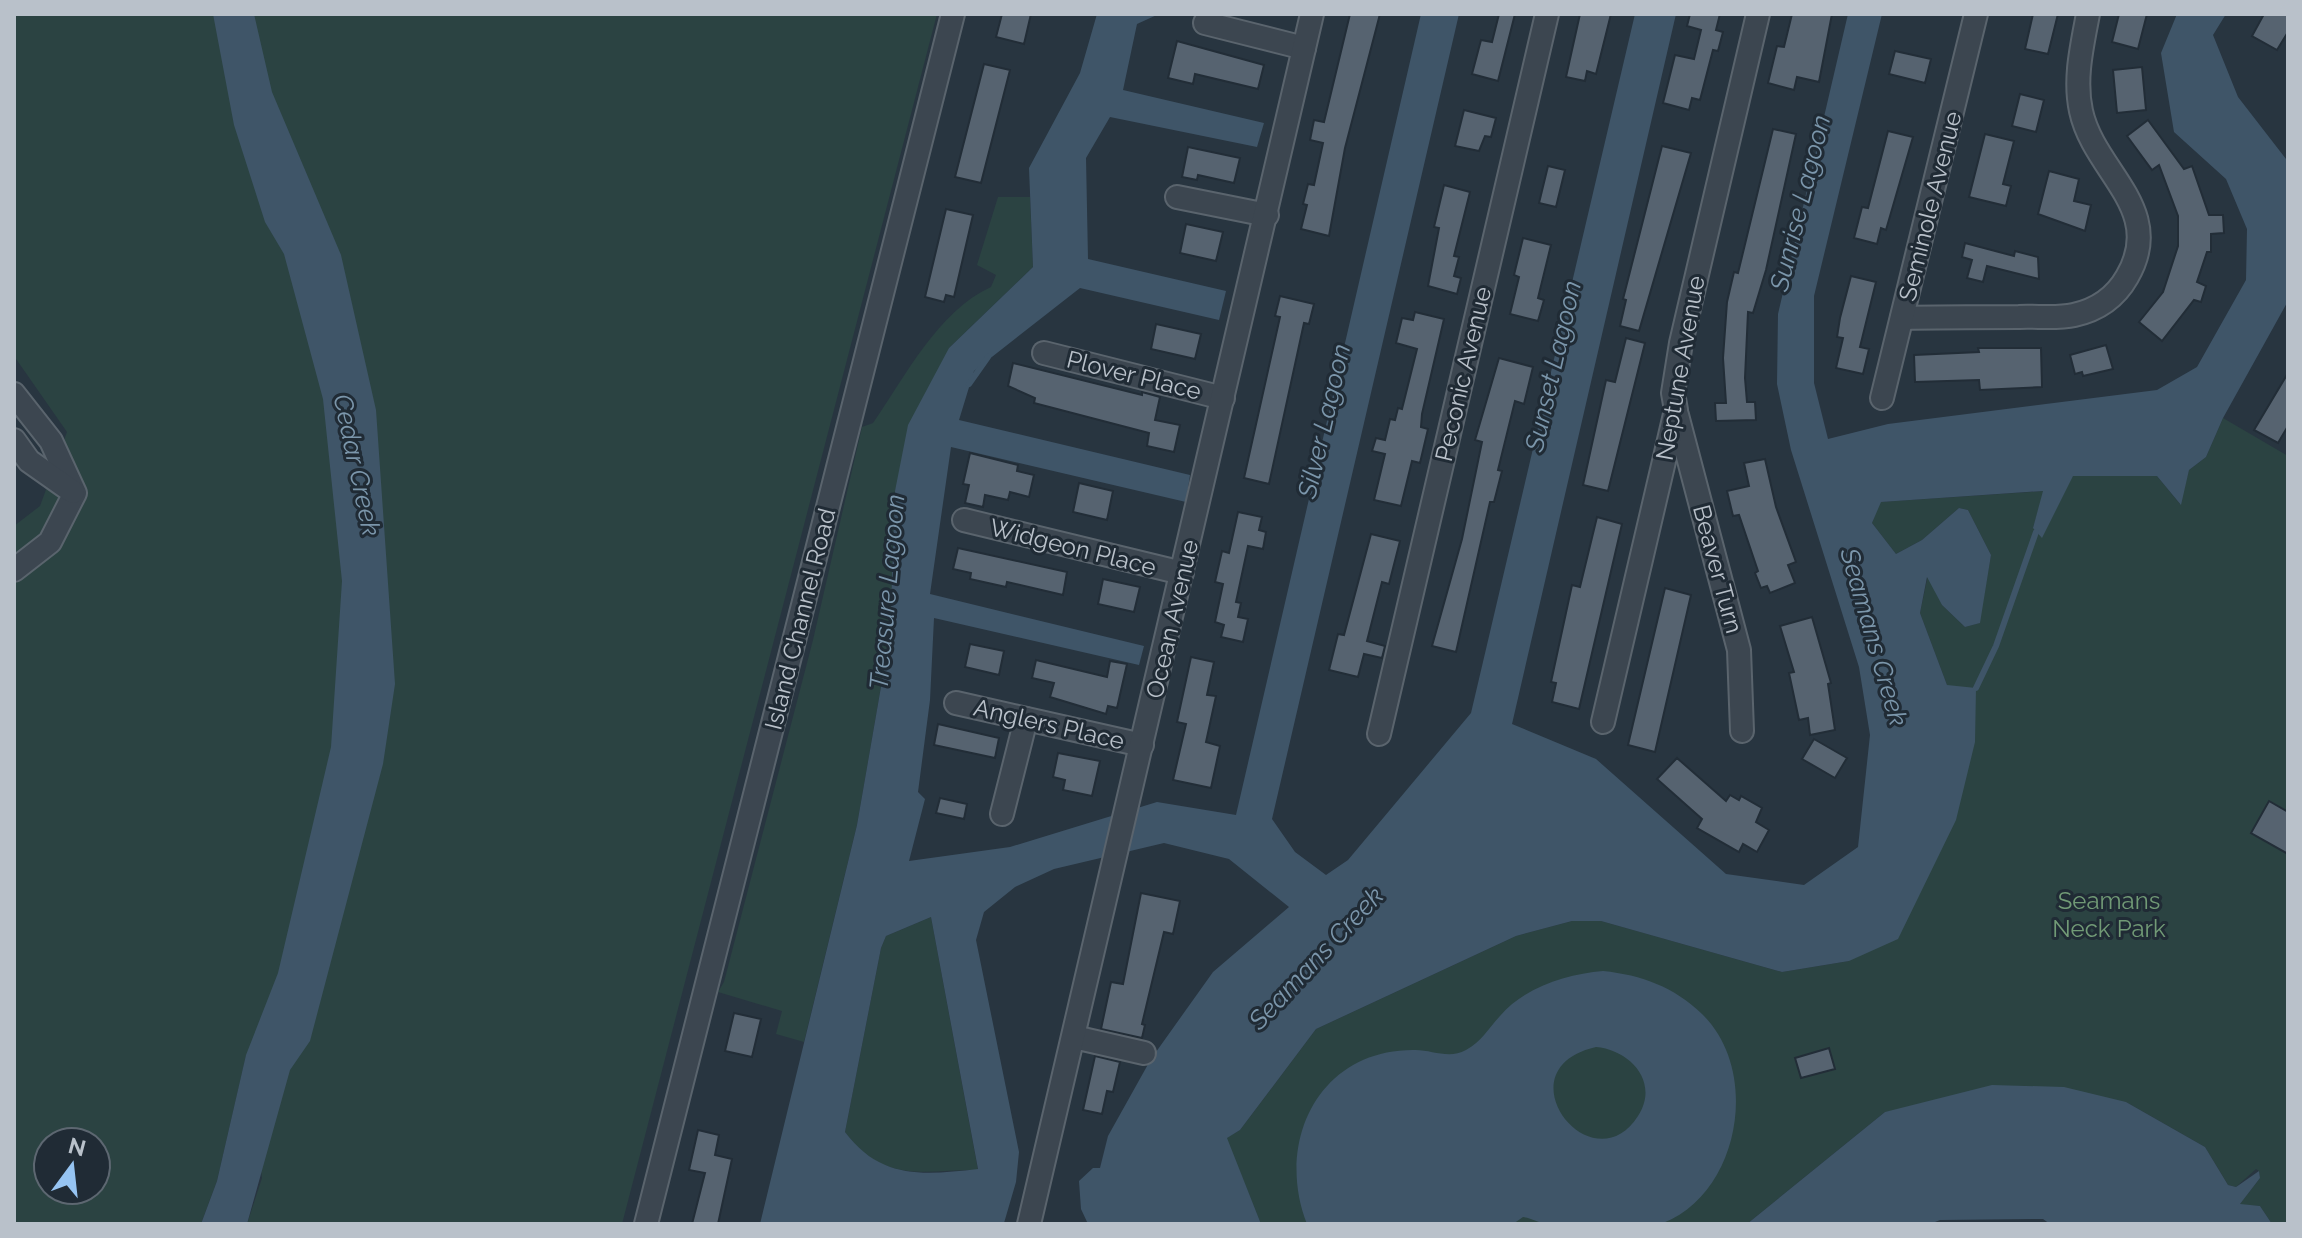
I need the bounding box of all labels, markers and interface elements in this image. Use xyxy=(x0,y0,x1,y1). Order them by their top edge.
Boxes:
street label: Seminole Avenue xyxy=(1892,108,1968,304)
water label: Sunrise Lagoon xyxy=(1763,112,1836,295)
street label: Neptune Avenue xyxy=(1649,273,1711,463)
water label: Sunset Lagoon xyxy=(1519,278,1587,455)
street label: Peconic Avenue xyxy=(1429,284,1497,464)
water label: Silver Lagoon xyxy=(1291,341,1356,502)
street label: Plover Place xyxy=(1064,344,1204,406)
water label: Cedar Creek xyxy=(327,391,387,539)
water label: Treasure Lagoon xyxy=(864,493,910,691)
street label: Beaver Turn xyxy=(1687,502,1749,636)
street label: Island Channel Road xyxy=(758,505,842,733)
street label: Widgeon Place xyxy=(987,512,1159,582)
street label: Ocean Avenue xyxy=(1140,537,1204,701)
water label: Seamans Creek xyxy=(1834,544,1914,729)
street label: Anglers Place xyxy=(971,693,1127,755)
water label: Seamans Creek xyxy=(1242,881,1390,1036)
park label: Seamans Neck Park xyxy=(2052,886,2166,943)
north arrow xyxy=(32,1126,112,1206)
text: N xyxy=(66,1132,89,1161)

